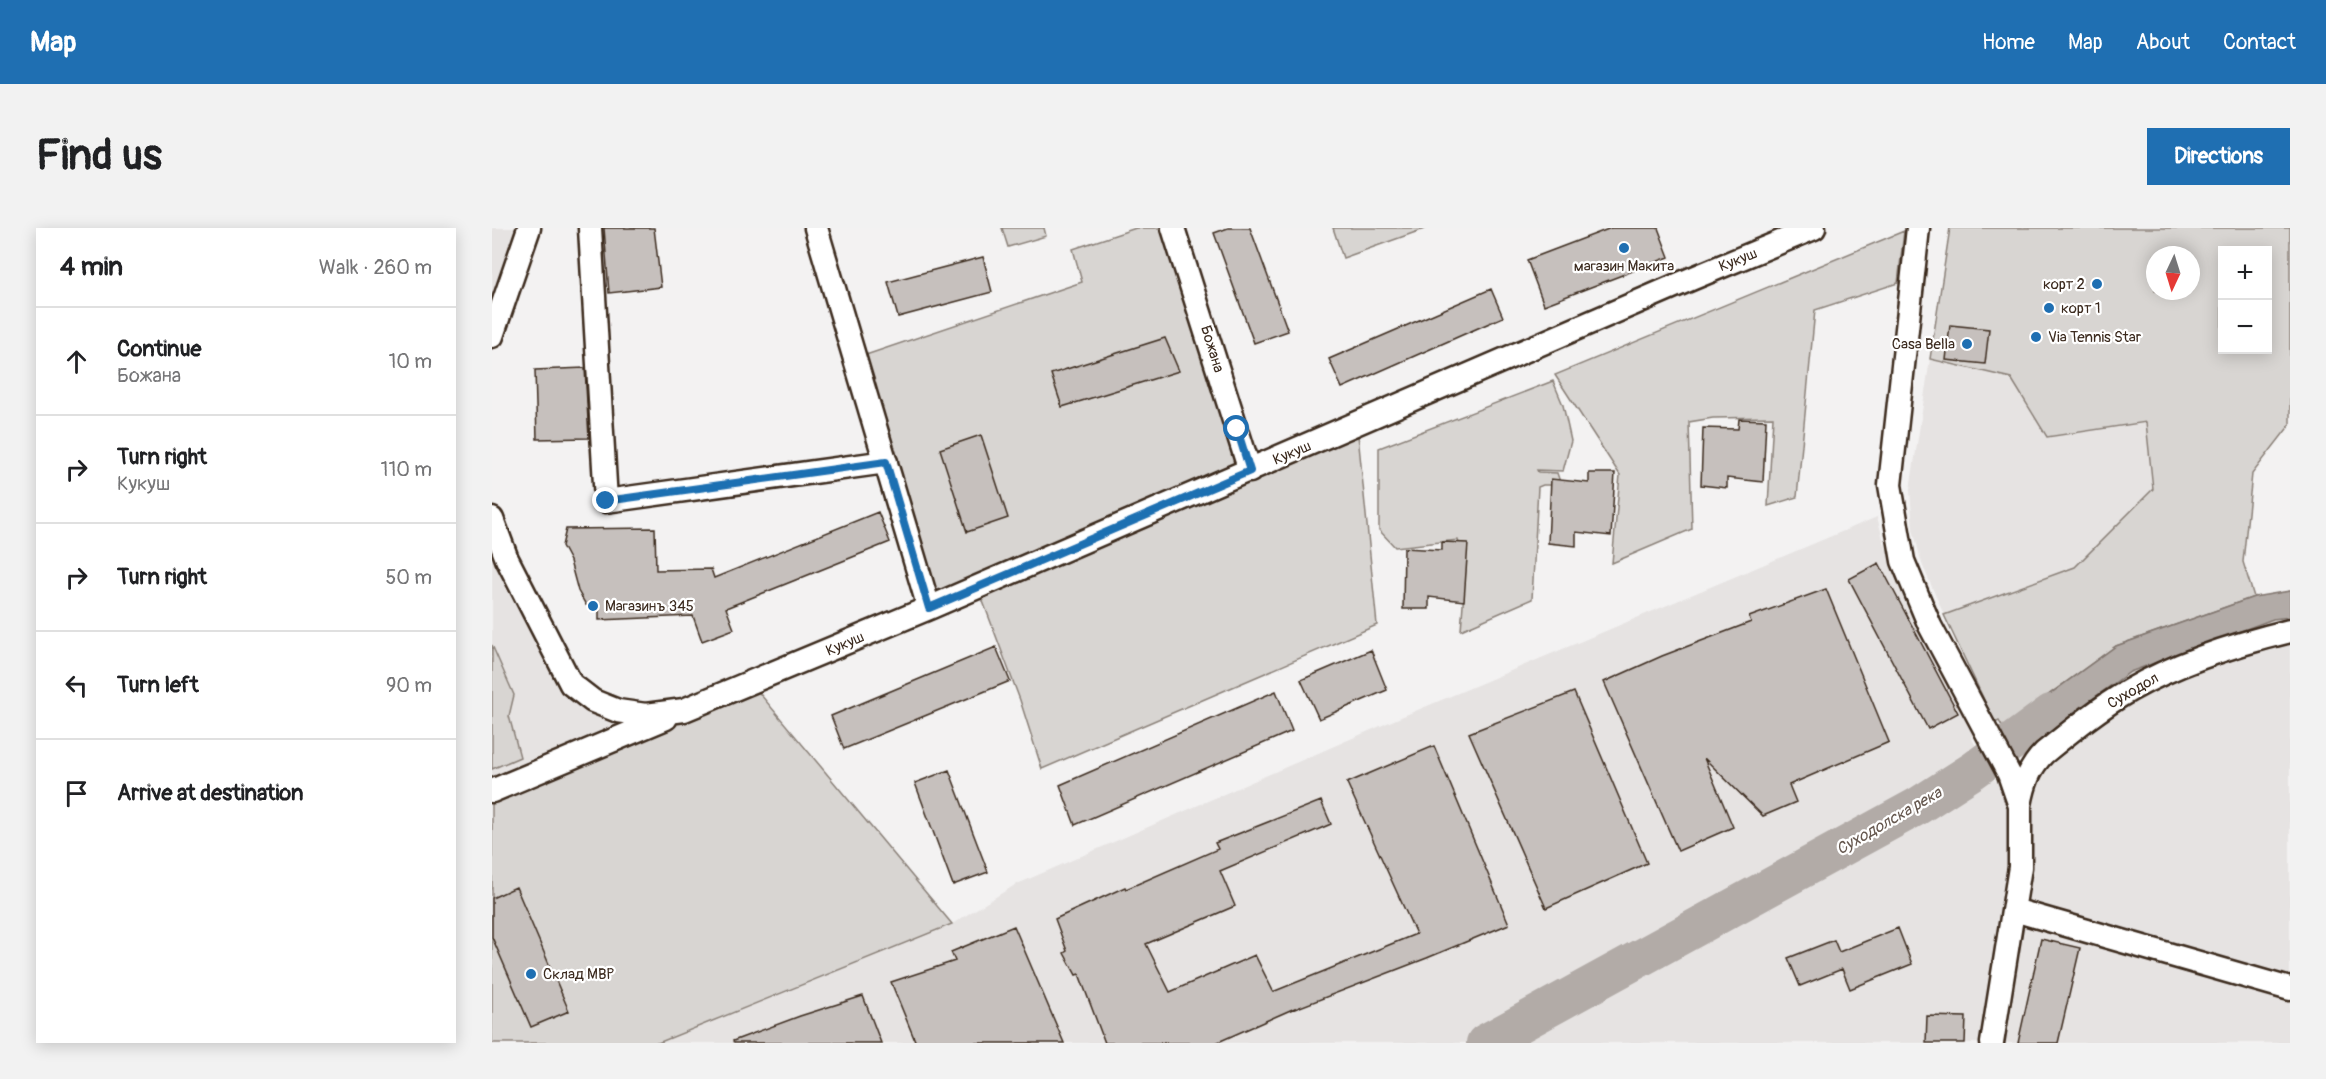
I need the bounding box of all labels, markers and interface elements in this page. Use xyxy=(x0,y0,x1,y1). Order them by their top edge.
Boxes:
text: Map xyxy=(30,25,76,60)
text: Home xyxy=(1982,29,2035,56)
text: Map xyxy=(2068,29,2103,56)
text: About xyxy=(2136,29,2190,56)
text: Contact xyxy=(2223,29,2296,56)
button: Directions xyxy=(2147,128,2290,185)
text: Find us xyxy=(36,130,162,182)
marker: магазин Макита xyxy=(1617,241,1631,255)
street label: Кукуш xyxy=(1716,244,1760,276)
north arrow xyxy=(2146,246,2200,300)
map controls xyxy=(2218,246,2272,354)
button: + xyxy=(2218,246,2272,300)
text: 4 min xyxy=(60,251,123,283)
text: Walk · 260 m xyxy=(319,255,432,280)
place label: магазин Макита xyxy=(1574,257,1674,276)
place label: корт 2 xyxy=(2043,275,2085,294)
marker: корт 2 xyxy=(2090,277,2104,291)
place label: корт 1 xyxy=(2061,299,2101,318)
button: − xyxy=(2218,300,2272,354)
marker: корт 1 xyxy=(2042,301,2056,315)
street label: Божана xyxy=(1196,323,1228,375)
place label: Via Tennis Star xyxy=(2048,328,2142,347)
marker: Via Tennis Star xyxy=(2029,330,2043,344)
text: Continue xyxy=(117,335,201,363)
place label: Casa Bella xyxy=(1892,335,1955,354)
marker: Casa Bella xyxy=(1960,337,1974,351)
icon: ahead xyxy=(60,345,93,378)
text: 10 m xyxy=(388,349,432,374)
text: Божана xyxy=(117,363,181,388)
route start xyxy=(1223,415,1249,441)
street label: Кукуш xyxy=(1270,436,1314,470)
text: Turn right xyxy=(117,443,207,471)
icon: right xyxy=(60,453,93,486)
text: 110 m xyxy=(381,457,432,482)
text: Кукуш xyxy=(117,471,170,496)
route end xyxy=(592,487,618,513)
icon: right xyxy=(60,561,93,594)
text: Turn right xyxy=(117,563,207,591)
text: 50 m xyxy=(385,565,432,590)
place label: Магазинъ 345 xyxy=(605,597,694,616)
marker: Магазинъ 345 xyxy=(586,599,600,613)
street label: Кукуш xyxy=(823,627,867,661)
icon: left xyxy=(60,669,93,702)
street label: Суходол xyxy=(2104,669,2162,713)
text: Turn left xyxy=(117,671,199,699)
text: 90 m xyxy=(386,673,432,698)
icon: arrive xyxy=(60,777,93,810)
text: Arrive at destination xyxy=(117,779,303,807)
water label: Суходолска река xyxy=(1833,782,1947,859)
place label: Склад МВР xyxy=(543,965,614,984)
marker: Склад МВР xyxy=(524,967,538,981)

